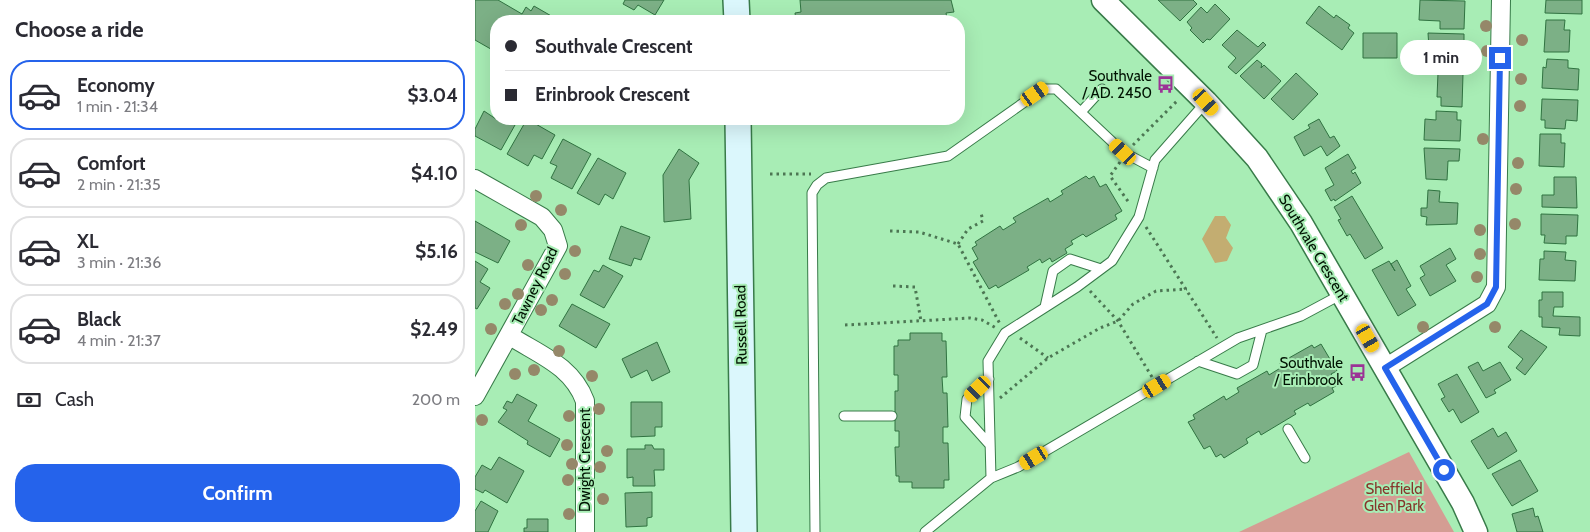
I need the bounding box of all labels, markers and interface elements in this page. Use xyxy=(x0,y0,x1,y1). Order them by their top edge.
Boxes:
text: Choose a ride xyxy=(15,16,144,43)
text: Southvale Crescent xyxy=(535,35,693,58)
callout: 1 min xyxy=(1400,40,1483,76)
route end xyxy=(1489,47,1511,69)
text: 1 min xyxy=(1423,48,1459,67)
place label: Southvale / AD. 2450 xyxy=(1081,67,1152,102)
icon: car xyxy=(17,73,62,118)
text: Economy xyxy=(77,74,155,97)
bus stop icon: Southvale / AD. 2450 xyxy=(1156,75,1176,95)
car xyxy=(1018,79,1051,109)
text: Erinbrook Crescent xyxy=(535,83,690,106)
text: $3.04 xyxy=(407,84,458,107)
car xyxy=(1190,86,1221,118)
text: 1 min · 21:34 xyxy=(77,97,158,116)
car xyxy=(1106,136,1139,168)
icon: car xyxy=(17,151,62,196)
text: Comfort xyxy=(77,152,146,175)
text: $4.10 xyxy=(411,162,458,185)
text: 2 min · 21:35 xyxy=(77,175,161,194)
street label: Southvale Crescent xyxy=(1275,191,1353,305)
icon: car xyxy=(17,229,62,274)
text: XL xyxy=(77,230,98,253)
text: $5.16 xyxy=(415,240,458,263)
street label: Tawney Road xyxy=(508,244,562,328)
text: 3 min · 21:36 xyxy=(77,253,161,272)
street label: Russell Road xyxy=(731,285,751,365)
icon: car xyxy=(17,307,62,352)
text: Black xyxy=(77,308,121,331)
text: $2.49 xyxy=(410,318,458,341)
car xyxy=(1354,321,1381,355)
text: 4 min · 21:37 xyxy=(77,331,161,350)
place label: Southvale / Erinbrook xyxy=(1273,354,1343,389)
bus stop icon: Southvale / Erinbrook xyxy=(1347,362,1367,382)
car xyxy=(1140,372,1173,400)
car xyxy=(962,373,994,405)
icon: cash xyxy=(15,386,43,414)
text: Cash xyxy=(55,388,94,411)
text: 200 m xyxy=(412,390,460,409)
street label: Dwight Crescent xyxy=(576,408,594,512)
car xyxy=(1017,444,1050,472)
route start xyxy=(1433,459,1455,481)
button: Confirm xyxy=(15,464,460,522)
park label: Sheffield Glen Park xyxy=(1364,480,1424,515)

